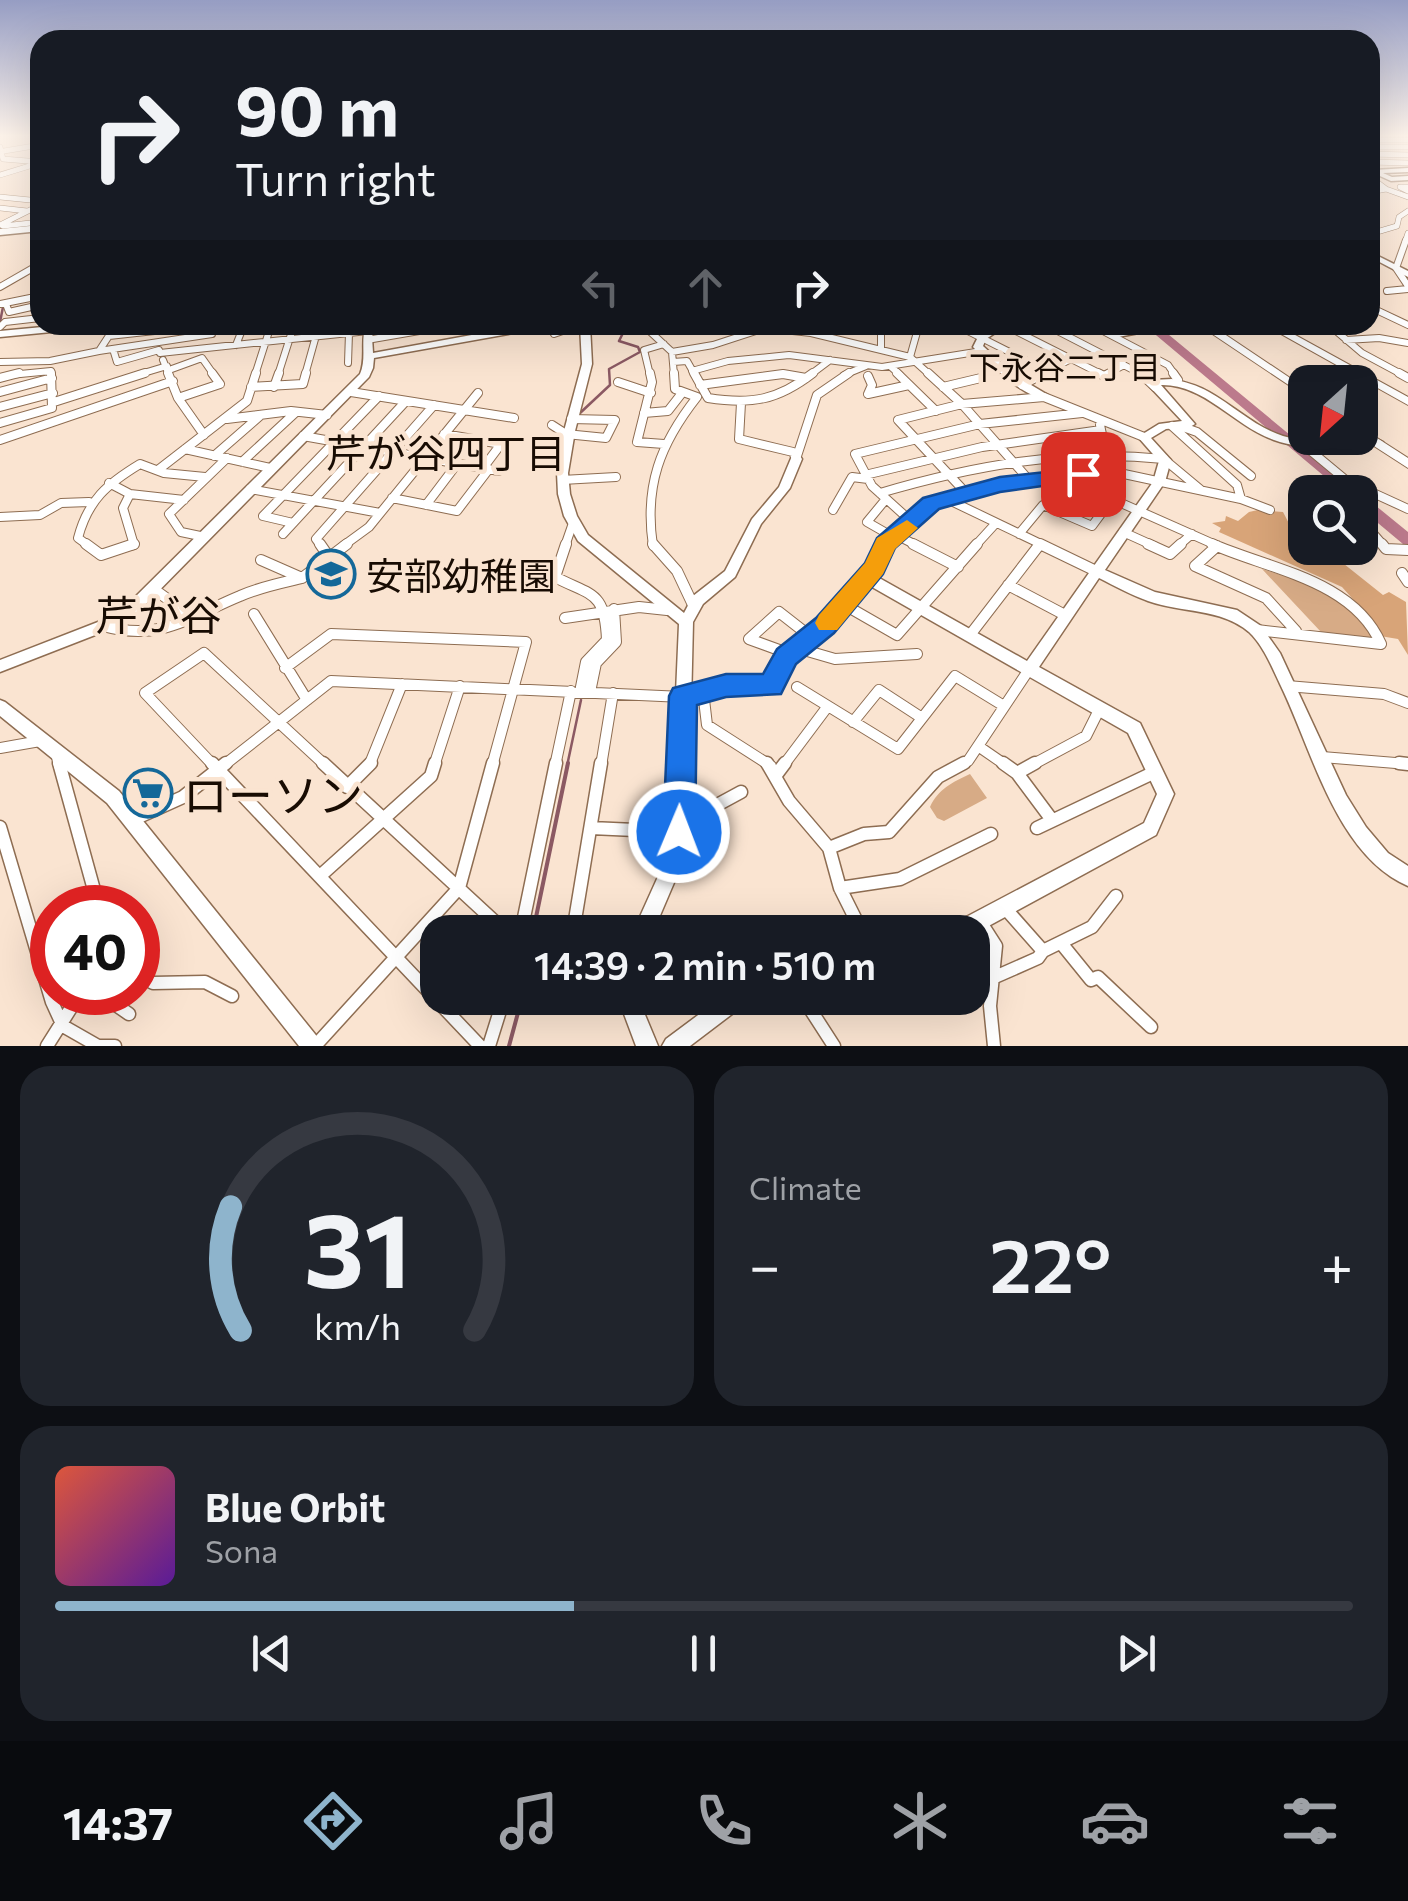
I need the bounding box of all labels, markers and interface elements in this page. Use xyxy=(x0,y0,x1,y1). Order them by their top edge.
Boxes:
text: 90 m xyxy=(235,65,399,150)
icon: right xyxy=(70,70,200,200)
text: Turn right xyxy=(235,150,436,205)
icon: left xyxy=(573,260,628,315)
icon: ahead xyxy=(678,260,733,315)
icon: right xyxy=(783,260,838,315)
district label: 下永谷二丁目 xyxy=(969,346,1161,386)
north arrow xyxy=(1288,365,1378,455)
map controls xyxy=(1288,365,1378,565)
district label: 芹が谷四丁目 xyxy=(326,427,566,476)
pin xyxy=(1041,432,1126,517)
icon: arrive xyxy=(1056,447,1111,502)
button: search xyxy=(1288,475,1378,565)
school or university icon: 安部幼稚園 xyxy=(305,548,357,600)
place label: 安部幼稚園 xyxy=(366,551,556,598)
district label: 芹が谷 xyxy=(96,588,222,640)
place label: ローソン xyxy=(183,766,363,821)
supermarket icon: ローソン xyxy=(122,767,174,819)
position arrow xyxy=(627,780,731,884)
speed limit sign: 40 xyxy=(30,885,160,1015)
text: 14:39 · 2 min · 510 m xyxy=(534,941,876,988)
text: Climate xyxy=(749,1167,862,1207)
text: 31 xyxy=(303,1182,411,1309)
text: 22° xyxy=(989,1217,1111,1308)
text: − xyxy=(749,1230,780,1297)
text: + xyxy=(1321,1230,1353,1297)
text: km/h xyxy=(314,1304,400,1347)
text: Blue Orbit xyxy=(205,1483,385,1530)
text: Sona xyxy=(205,1530,278,1570)
icon: previous xyxy=(244,1626,299,1681)
icon: pause xyxy=(676,1626,731,1681)
icon: next xyxy=(1109,1626,1164,1681)
icon: directions xyxy=(298,1786,368,1856)
icon: music xyxy=(494,1786,564,1856)
icon: phone xyxy=(689,1786,759,1856)
icon: climate xyxy=(885,1786,955,1856)
icon: car xyxy=(1080,1786,1150,1856)
icon: filters xyxy=(1275,1786,1345,1856)
text: 14:37 xyxy=(63,1794,173,1849)

